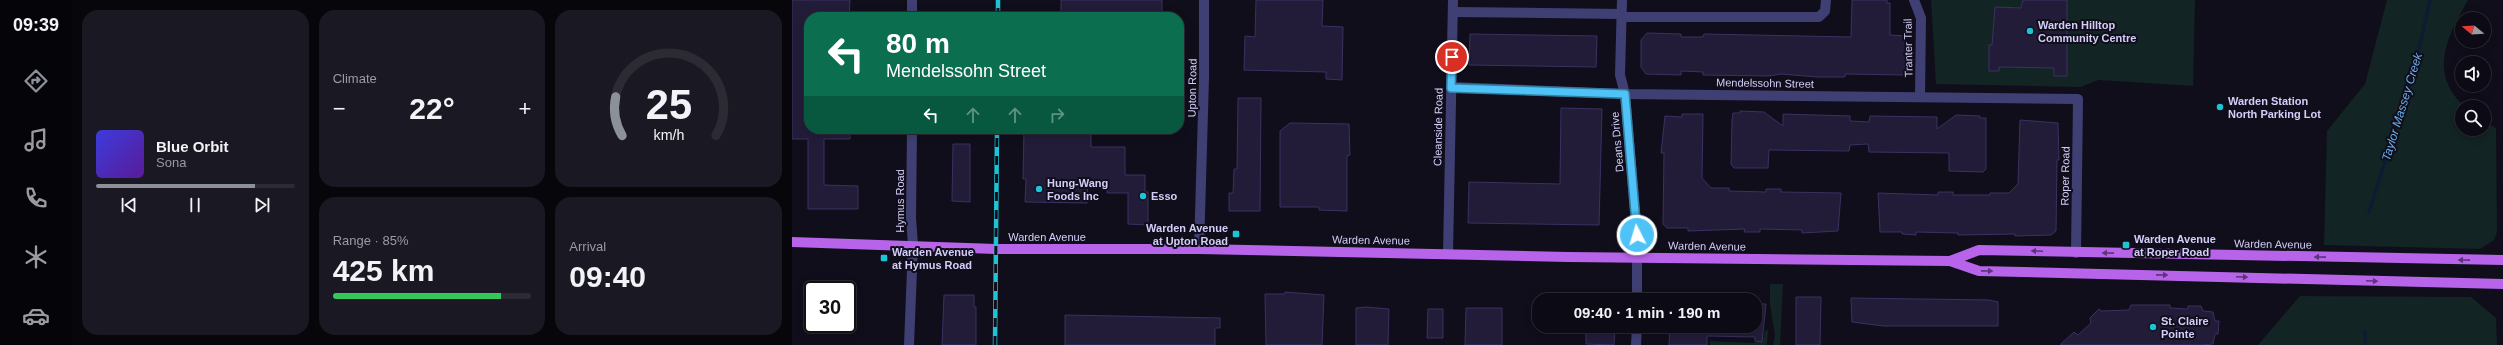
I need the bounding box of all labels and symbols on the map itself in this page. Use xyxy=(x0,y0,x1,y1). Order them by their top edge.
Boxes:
north arrow xyxy=(2455,12,2491,48)
street label: Tranter Trail xyxy=(1901,18,1915,78)
place label: Warden Hilltop Community Centre xyxy=(2038,19,2136,44)
marker: Warden Hilltop Community Centre xyxy=(2025,26,2035,36)
pin xyxy=(1435,40,1469,74)
water label: Taylor Massey Creek xyxy=(2379,50,2425,163)
street label: Upton Road xyxy=(1185,59,1199,117)
street label: Mendelssohn Street xyxy=(1716,76,1814,90)
street label: Cleanside Road xyxy=(1431,88,1445,166)
place label: Warden Station North Parking Lot xyxy=(2228,95,2321,120)
marker: Warden Station North Parking Lot xyxy=(2215,102,2225,112)
street label: Deans Drive xyxy=(1608,111,1626,173)
street label: Roper Road xyxy=(2058,146,2072,206)
street label: Hymus Road xyxy=(894,169,906,233)
place label: Hung-Wang Foods Inc xyxy=(1047,177,1108,202)
marker: Hung-Wang Foods Inc xyxy=(1034,184,1044,194)
place label: Esso xyxy=(1151,190,1178,202)
marker: Esso xyxy=(1138,191,1148,201)
position arrow xyxy=(1616,214,1658,256)
place label: Warden Avenue at Upton Road xyxy=(1146,222,1228,247)
marker: Warden Avenue at Upton Road xyxy=(1231,229,1241,239)
street label: Warden Avenue xyxy=(1008,231,1086,243)
street label: Warden Avenue xyxy=(1332,233,1410,247)
place label: Warden Avenue at Roper Road xyxy=(2134,233,2216,258)
street label: Warden Avenue xyxy=(2234,237,2312,251)
street label: Warden Avenue xyxy=(1668,239,1746,253)
marker: Warden Avenue at Roper Road xyxy=(2121,240,2131,250)
place label: Warden Avenue at Hymus Road xyxy=(892,246,974,271)
one-way arrow xyxy=(2031,248,2043,255)
one-way arrow xyxy=(2102,250,2114,257)
marker: Warden Avenue at Hymus Road xyxy=(879,253,889,263)
one-way arrow xyxy=(2314,253,2326,260)
one-way arrow xyxy=(2457,257,2470,263)
one-way arrow xyxy=(1981,268,1994,274)
one-way arrow xyxy=(2156,272,2169,278)
one-way arrow xyxy=(2236,274,2248,281)
one-way arrow xyxy=(2366,278,2379,284)
speed limit sign: 30 xyxy=(804,281,856,333)
place label: St. Claire Pointe xyxy=(2161,315,2209,340)
marker: St. Claire Pointe xyxy=(2148,322,2158,332)

